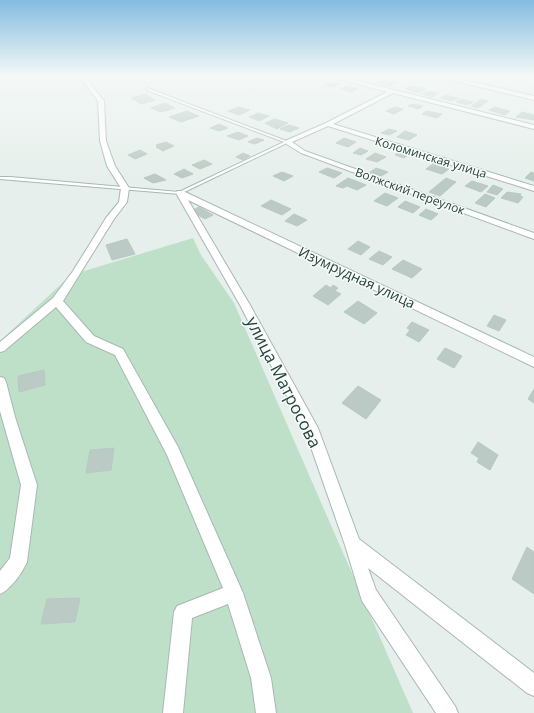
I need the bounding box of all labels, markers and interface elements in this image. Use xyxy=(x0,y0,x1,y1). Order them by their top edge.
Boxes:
street label: Коломинская улица xyxy=(373,132,489,182)
street label: Волжский переулок xyxy=(353,163,468,219)
street label: Изумрудная улица xyxy=(296,242,418,312)
street label: улица Матросова xyxy=(241,312,327,452)

